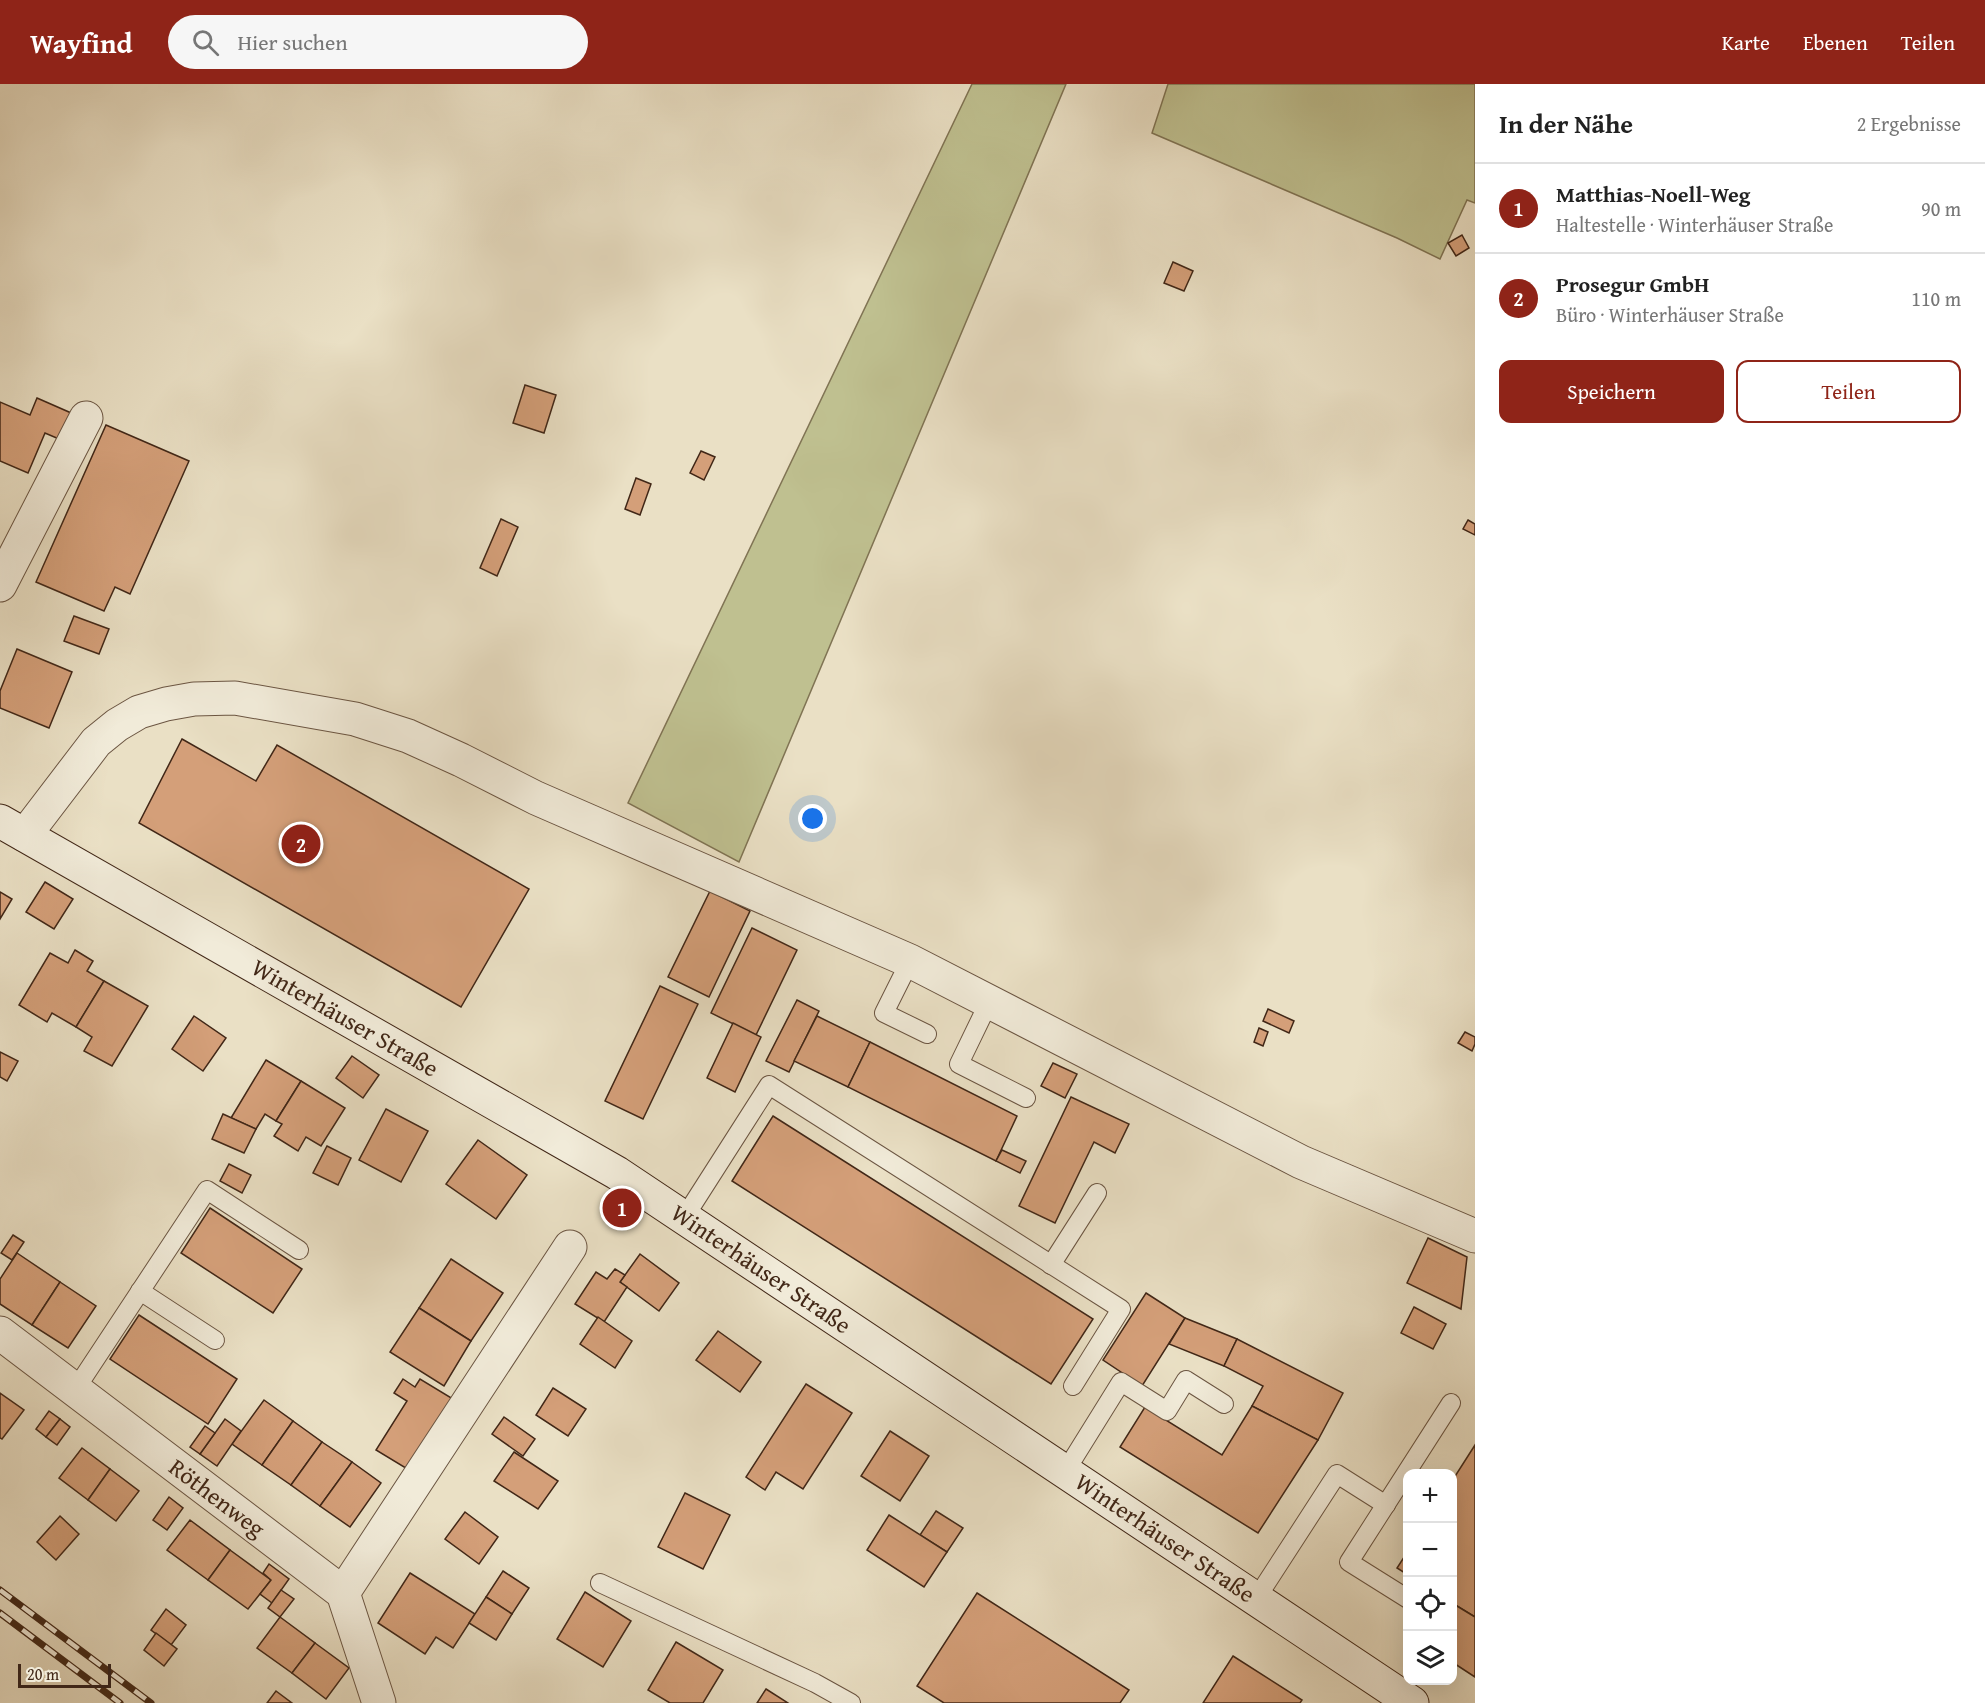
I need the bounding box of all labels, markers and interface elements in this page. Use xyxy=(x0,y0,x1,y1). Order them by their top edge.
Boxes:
search box xyxy=(168,15,588,69)
text: Wayfind xyxy=(30,22,132,63)
icon: search xyxy=(189,26,222,59)
text: Hier suchen xyxy=(237,26,348,58)
text: Karte xyxy=(1722,27,1770,58)
text: Ebenen xyxy=(1803,27,1868,58)
text: Teilen xyxy=(1901,27,1955,58)
text: In der Nähe xyxy=(1499,104,1633,143)
text: 2 Ergebnisse xyxy=(1857,109,1961,138)
text: Matthias-Noell-Weg xyxy=(1556,178,1750,210)
text: 1 xyxy=(1513,194,1524,223)
text: 90 m xyxy=(1921,194,1961,223)
text: Haltestelle · Winterhäuser Straße xyxy=(1556,210,1833,239)
text: Prosegur GmbH xyxy=(1556,268,1709,300)
text: 2 xyxy=(1513,284,1524,313)
text: 110 m xyxy=(1911,284,1961,313)
text: Büro · Winterhäuser Straße xyxy=(1556,300,1784,329)
button: Speichern xyxy=(1499,360,1724,423)
button: Teilen xyxy=(1736,360,1961,423)
your location xyxy=(798,804,827,833)
pin: 2 xyxy=(282,822,320,867)
street label: Winterhäuser Straße xyxy=(245,950,445,1085)
pin: 1 xyxy=(602,1186,642,1230)
street label: Winterhäuser Straße xyxy=(664,1195,858,1342)
street label: Röthenweg xyxy=(162,1450,273,1545)
street label: Winterhäuser Straße xyxy=(1068,1464,1262,1611)
map controls xyxy=(1403,1469,1457,1685)
button: + xyxy=(1403,1469,1457,1523)
button: − xyxy=(1403,1523,1457,1577)
button: locate xyxy=(1403,1577,1457,1631)
button: layers xyxy=(1403,1631,1457,1685)
scale bar xyxy=(18,1661,111,1688)
text: 20 m xyxy=(27,1662,59,1686)

